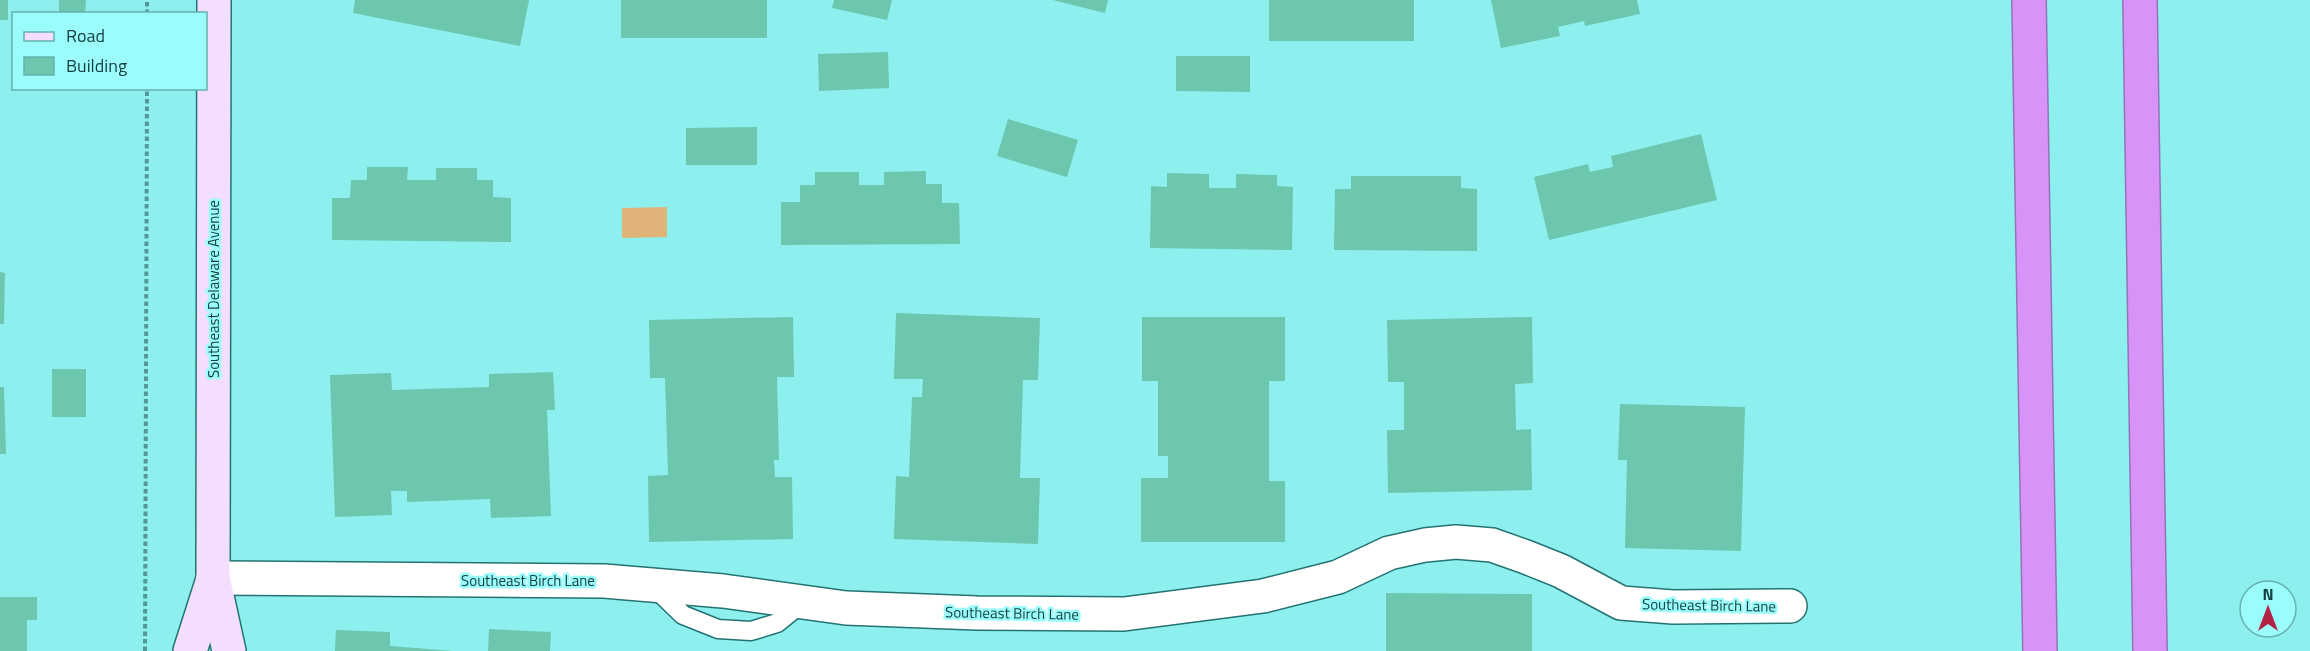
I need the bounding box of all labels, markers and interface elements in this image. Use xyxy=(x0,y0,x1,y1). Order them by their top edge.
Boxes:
legend xyxy=(12,12,207,90)
text: Road xyxy=(66,22,105,49)
text: Building xyxy=(66,52,127,79)
street label: Southeast Delaware Avenue xyxy=(202,200,225,378)
street label: Southeast Birch Lane xyxy=(461,569,595,592)
north arrow xyxy=(2238,579,2298,639)
text: N xyxy=(2262,582,2274,606)
street label: Southeast Birch Lane xyxy=(1642,592,1776,618)
street label: Southeast Birch Lane xyxy=(945,600,1079,626)

